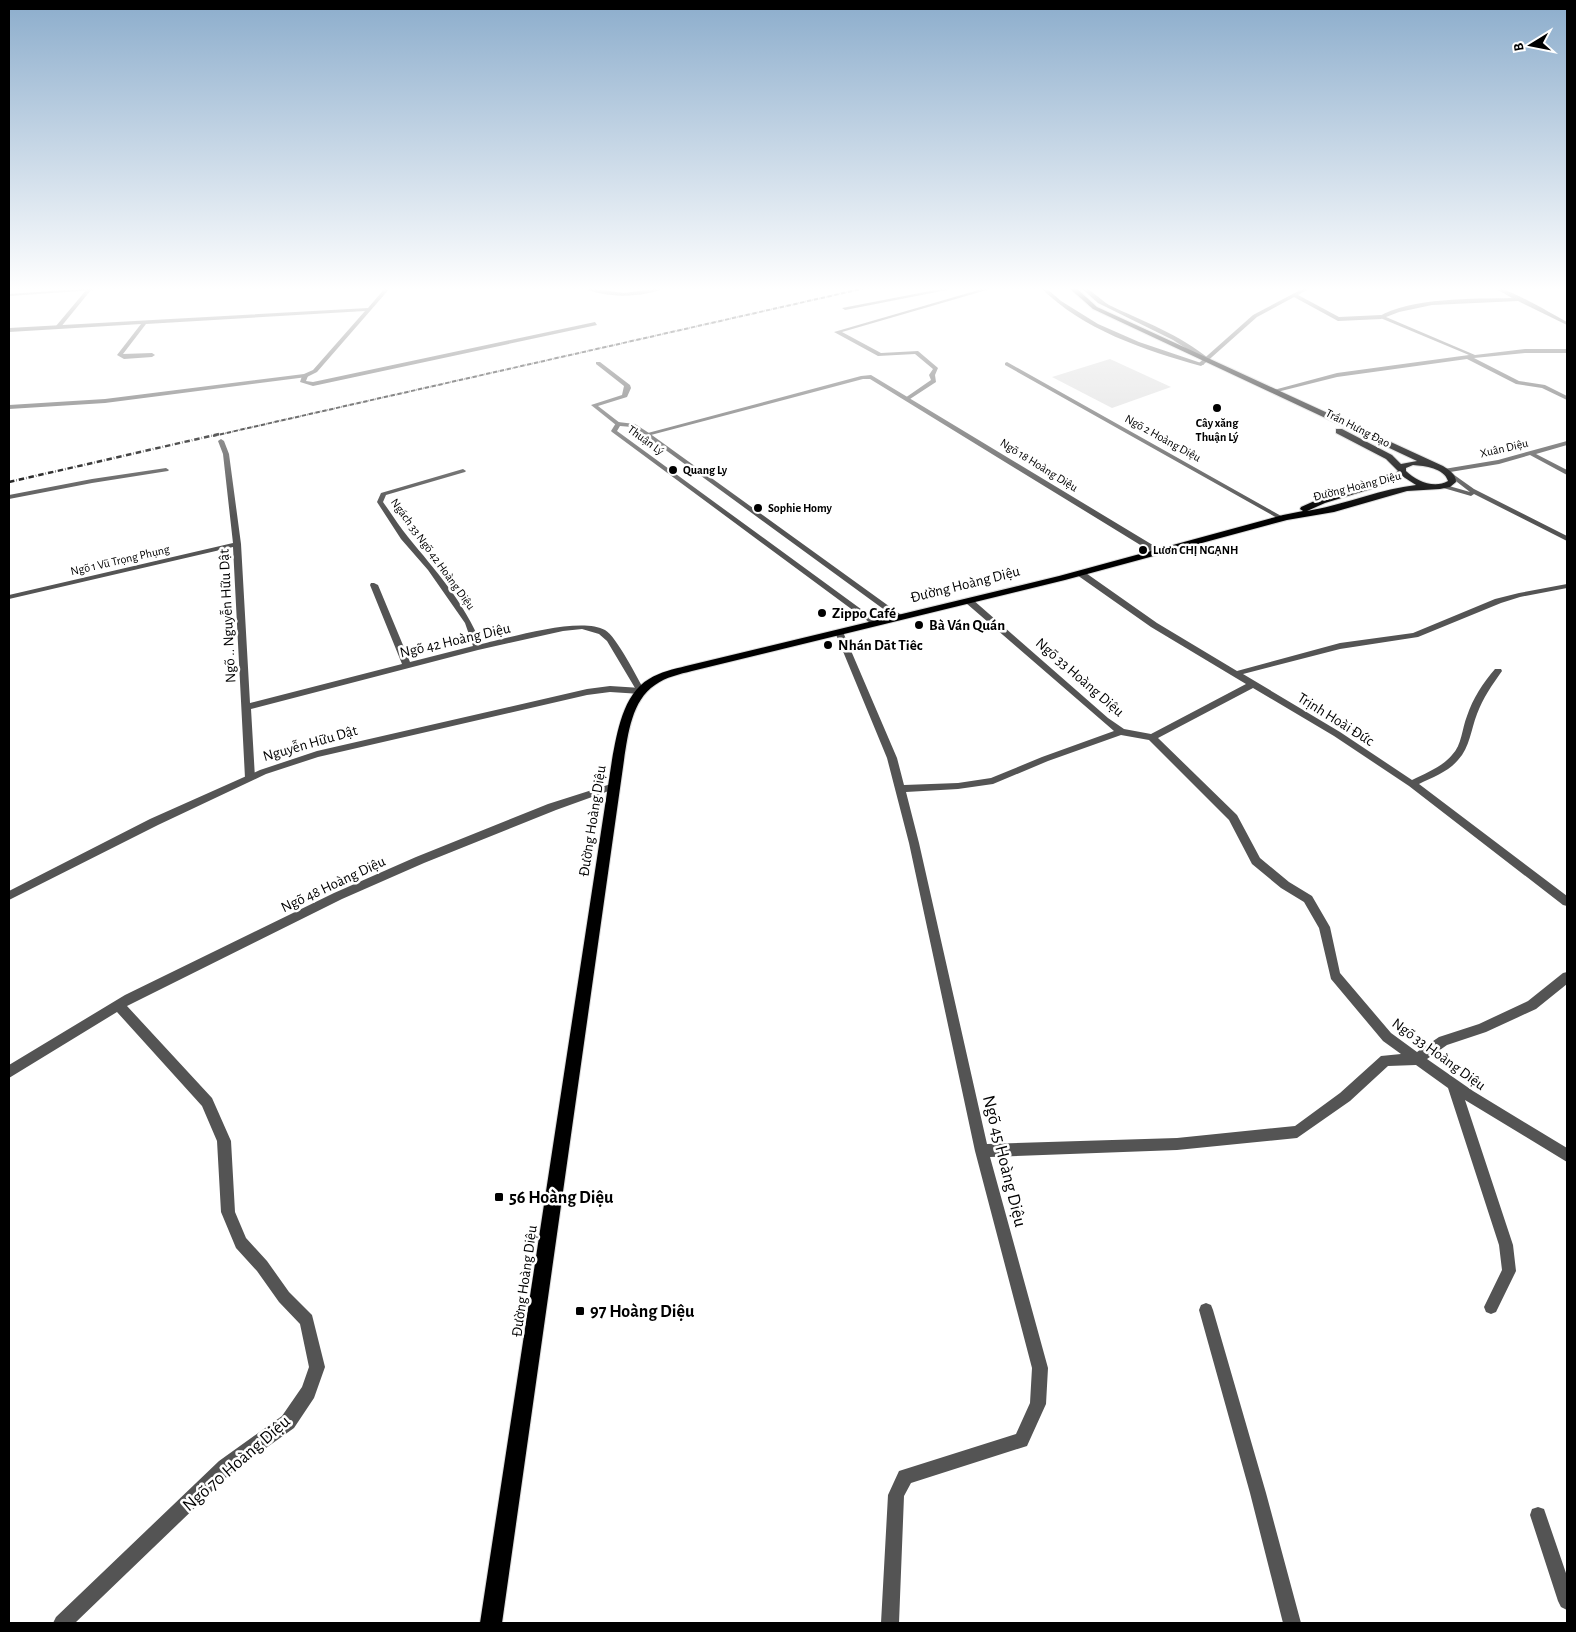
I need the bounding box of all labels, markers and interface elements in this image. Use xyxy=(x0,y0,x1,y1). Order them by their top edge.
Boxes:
north arrow xyxy=(1506,20,1556,70)
text: B xyxy=(1512,42,1527,52)
marker: Cây xăng Thuận Lý xyxy=(1211,402,1223,414)
street label: Trần Hưng Đạo xyxy=(1324,407,1392,449)
street label: Ngõ 2 Hoàng Diệu xyxy=(1123,412,1203,464)
place label: Cây xăng Thuận Lý xyxy=(1196,417,1239,444)
street label: Thuận Lý xyxy=(625,423,666,458)
street label: Ngõ 18 Hoàng Diệu xyxy=(998,436,1080,494)
street label: Xuân Diệu xyxy=(1479,437,1529,459)
marker: Quang Ly xyxy=(667,464,679,476)
place label: Quang Ly xyxy=(683,464,728,477)
street label: Đường Hoàng Diệu xyxy=(1312,469,1402,503)
street label: Ngách 33 Ngõ 42 Hoàng Diệu xyxy=(389,496,477,612)
marker: Sophie Homy xyxy=(752,502,764,514)
place label: Sophie Homy xyxy=(768,502,832,515)
street label: Ngõ 1 Vũ Trọng Phụng xyxy=(69,543,171,577)
marker: Lươn CHỊ NGẠNH xyxy=(1137,544,1149,556)
place label: Lươn CHỊ NGẠNH xyxy=(1153,544,1238,556)
street label: Ngõ .. Nguyễn Hữu Dật xyxy=(215,548,238,683)
street label: Đường Hoàng Diệu xyxy=(909,564,1022,605)
place label: Zippo Café xyxy=(832,606,896,621)
marker: Zippo Café xyxy=(816,607,828,619)
place label: Bà Ván Quán xyxy=(929,618,1005,633)
marker: Bà Ván Quán xyxy=(913,619,925,631)
street label: Ngõ 42 Hoàng Diệu xyxy=(398,620,512,661)
street label: Ngõ 33 Hoàng Diệu xyxy=(1033,635,1127,720)
place label: Nhán Dăt Tiêc xyxy=(838,638,923,653)
marker: Nhán Dăt Tiêc xyxy=(822,639,834,651)
street label: Trịnh Hoài Đức xyxy=(1295,690,1377,749)
street label: Nguyễn Hữu Dật xyxy=(261,722,359,764)
street label: Đường Hoàng Diệu xyxy=(576,764,609,878)
street label: Ngõ 48 Hoàng Diệu xyxy=(279,854,388,915)
street label: Ngõ 33 Hoàng Diệu xyxy=(1389,1016,1488,1093)
street label: Ngõ 45 Hoàng Diệu xyxy=(979,1094,1029,1229)
place label: 56 Hoàng Diệu xyxy=(509,1189,614,1207)
marker: 56 Hoàng Diệu xyxy=(493,1191,505,1203)
street label: Đường Hoàng Diệu xyxy=(509,1224,540,1338)
place label: 97 Hoàng Diệu xyxy=(590,1303,695,1321)
marker: 97 Hoàng Diệu xyxy=(574,1305,586,1317)
street label: Ngõ 70 Hoàng Diệu xyxy=(180,1412,294,1515)

